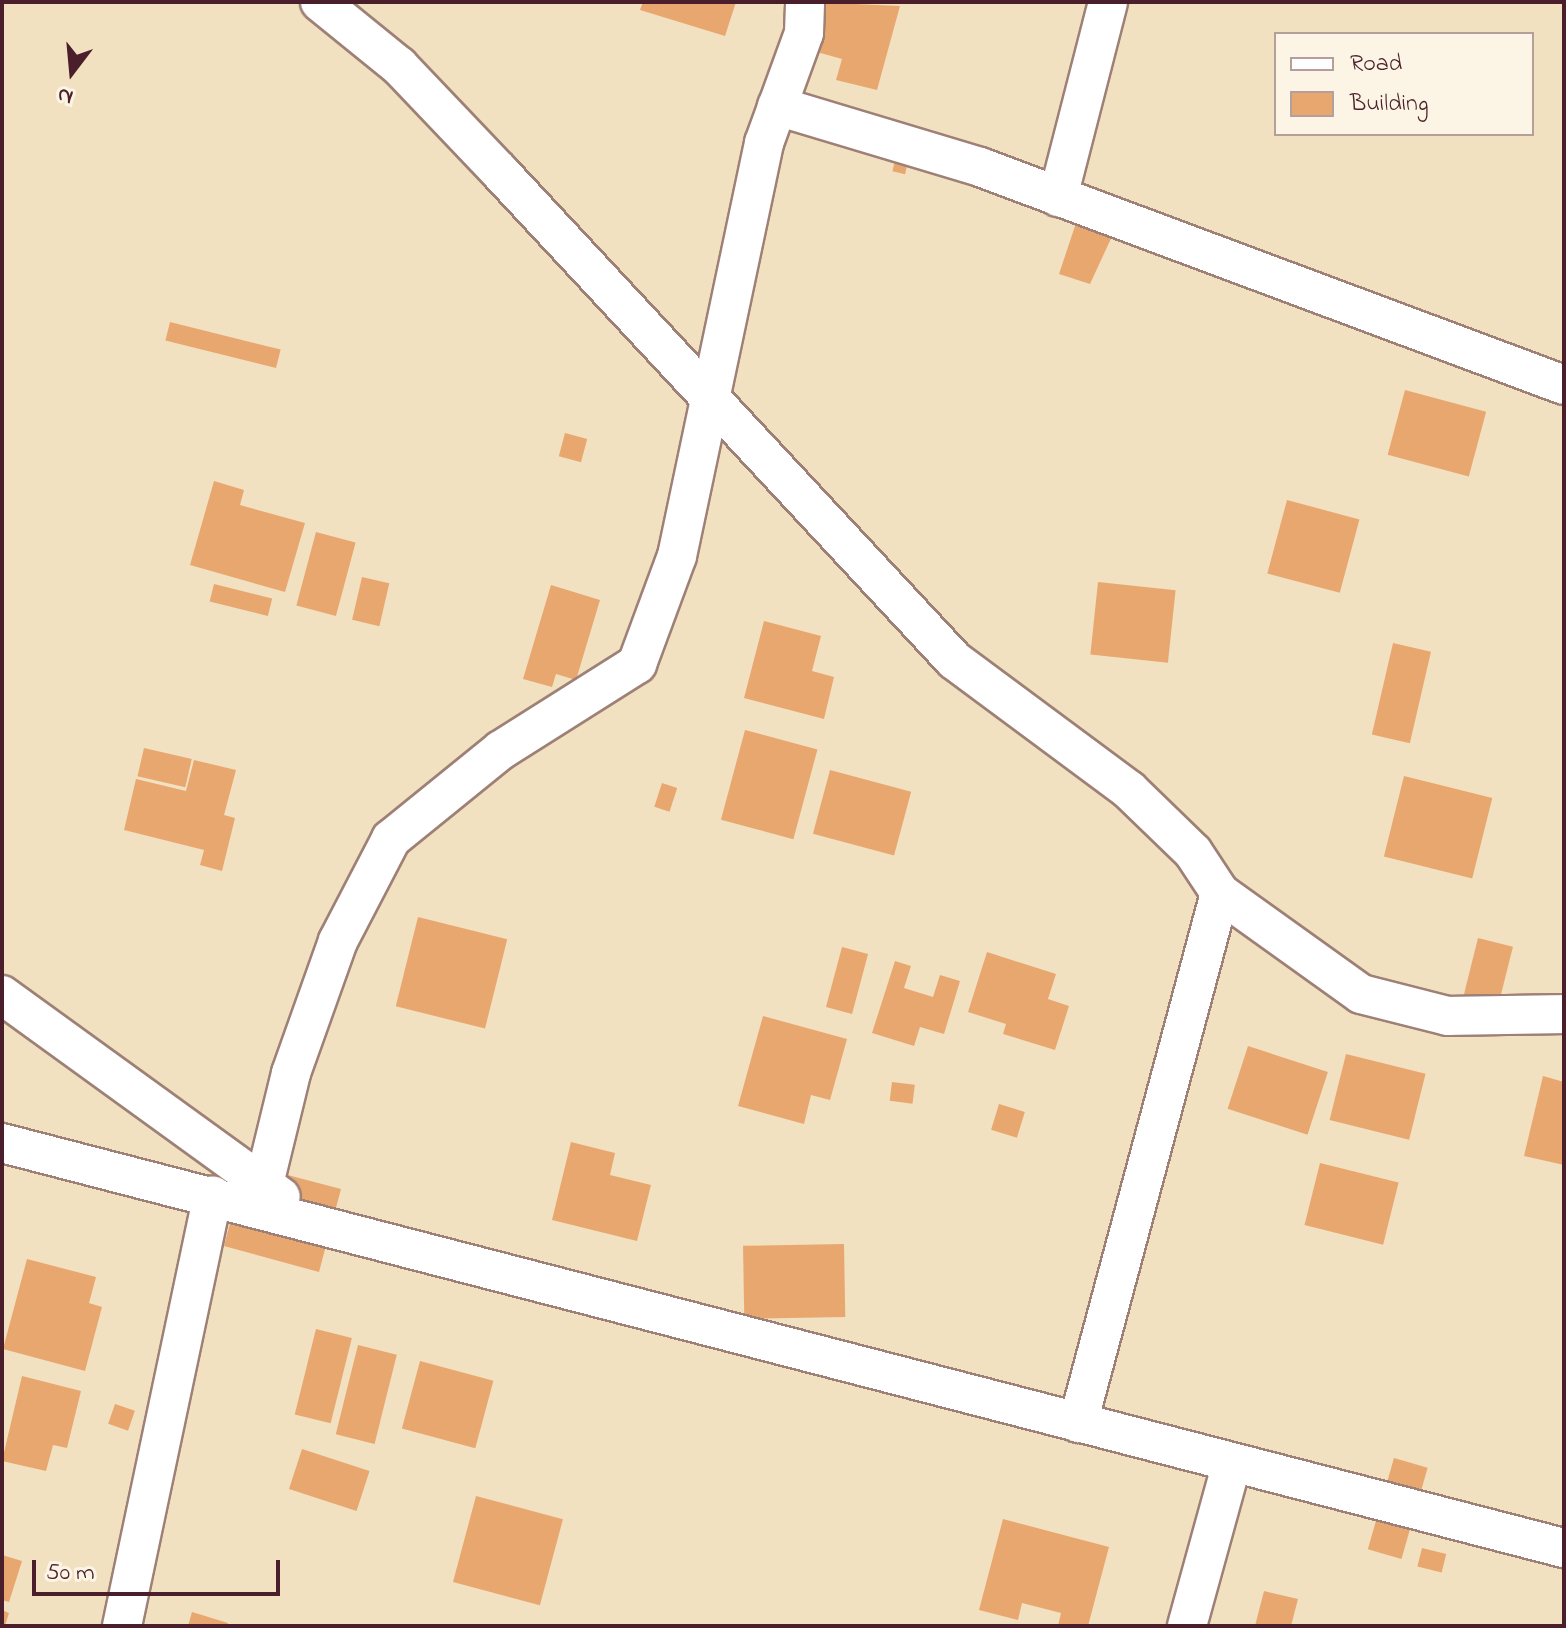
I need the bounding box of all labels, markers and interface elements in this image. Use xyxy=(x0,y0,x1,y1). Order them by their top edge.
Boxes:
north arrow xyxy=(32,32,112,112)
legend xyxy=(1274,32,1534,136)
text: Road xyxy=(1350,47,1402,82)
text: N xyxy=(54,78,77,113)
text: Building xyxy=(1350,87,1429,122)
scale bar xyxy=(36,1544,284,1594)
text: 50 m xyxy=(46,1556,95,1591)

